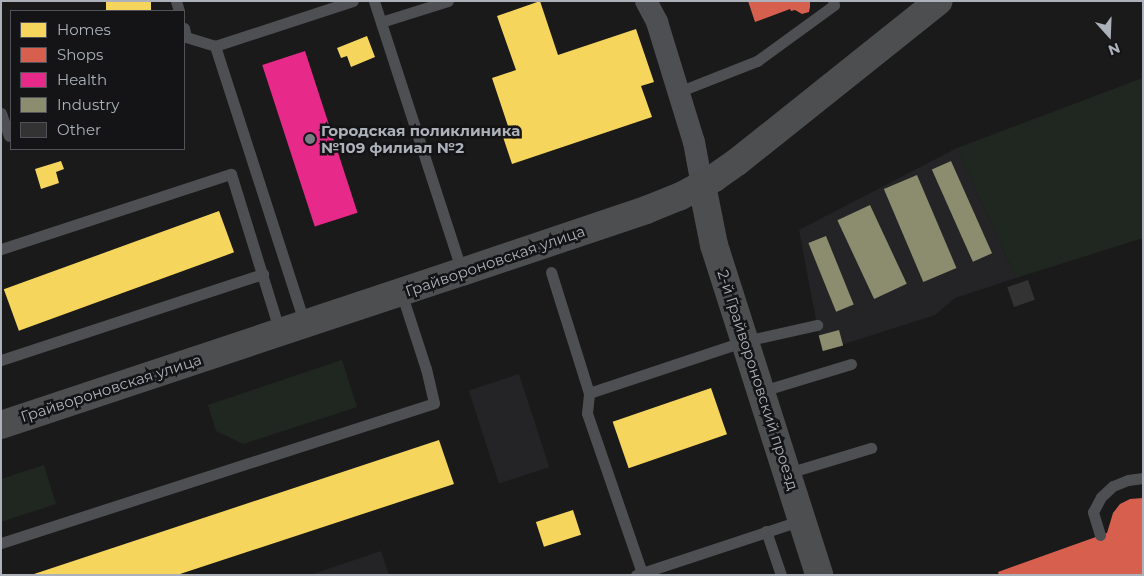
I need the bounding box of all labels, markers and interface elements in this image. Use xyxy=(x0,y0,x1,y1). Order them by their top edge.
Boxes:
legend xyxy=(10,10,185,150)
north arrow xyxy=(1084,10,1134,60)
text: Homes xyxy=(57,20,111,39)
text: N xyxy=(1106,39,1123,59)
text: Shops xyxy=(57,45,103,64)
text: Health xyxy=(57,70,107,89)
text: Industry xyxy=(57,95,119,114)
text: Other xyxy=(57,120,101,139)
place label: Городская поликлиника №109 филиал №2 xyxy=(321,121,520,156)
marker: Городская поликлиника №109 филиал №2 xyxy=(303,132,317,146)
street label: Грайвороновская улица xyxy=(403,222,587,300)
street label: 2-й Грайвороновский проезд xyxy=(714,268,802,492)
street label: Грайвороновская улица xyxy=(18,350,204,426)

